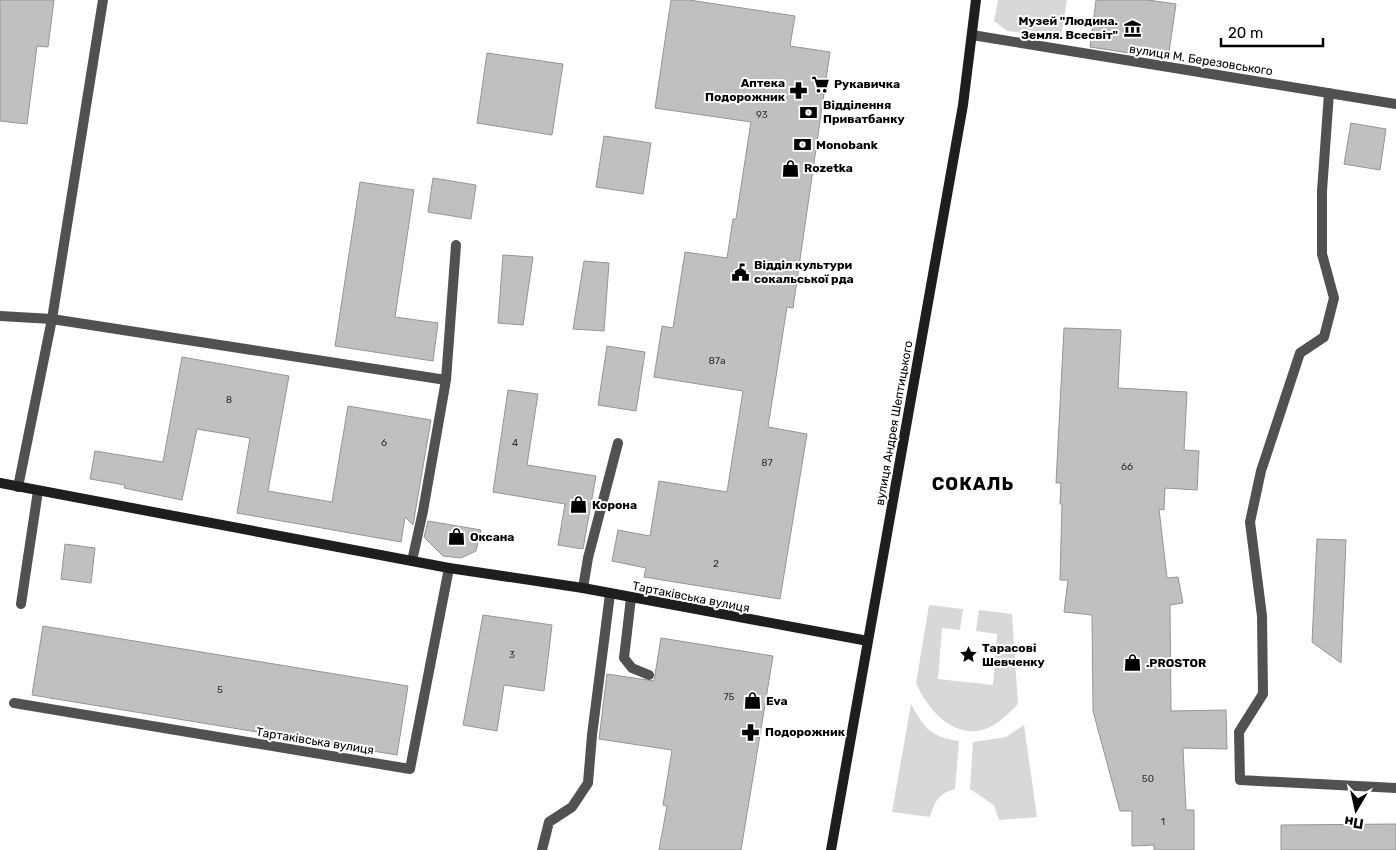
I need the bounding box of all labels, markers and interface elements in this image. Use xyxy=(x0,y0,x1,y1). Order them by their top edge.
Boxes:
place label: Музей "Людина. Земля. Всесвіт" xyxy=(1019,14,1118,42)
scale bar xyxy=(1221,15,1324,47)
museum icon: Музей "Людина. Земля. Всесвіт" xyxy=(1122,18,1142,38)
text: 20 m xyxy=(1228,24,1263,42)
street label: вулиця М. Березовського xyxy=(1128,42,1274,78)
supermarket icon: Рукавичка xyxy=(810,74,830,94)
place label: Аптека Подорожник xyxy=(705,76,786,104)
place label: Рукавичка xyxy=(834,77,900,91)
pharmacy icon: Аптека Подорожник xyxy=(789,80,809,100)
place label: Відділення Приватбанку xyxy=(823,98,905,126)
bank icon: Відділення Приватбанку xyxy=(799,102,819,122)
house number: 93 xyxy=(756,109,768,121)
bank icon: Monobank xyxy=(792,135,812,155)
place label: Monobank xyxy=(816,138,878,152)
shop icon: Rozetka xyxy=(780,158,800,178)
place label: Rozetka xyxy=(804,161,853,175)
place label: Відділ культури сокальської рда xyxy=(754,258,854,286)
public building icon: Відділ культури сокальської рда xyxy=(730,262,750,282)
street label: вулиця Андрея Шептицького xyxy=(873,339,915,507)
house number: 87а xyxy=(708,355,726,367)
house number: 8 xyxy=(226,394,232,406)
house number: 6 xyxy=(381,437,387,449)
house number: 4 xyxy=(512,437,518,449)
house number: 87 xyxy=(761,457,773,469)
house number: 66 xyxy=(1121,461,1133,473)
district label: СОКАЛЬ xyxy=(932,473,1014,495)
shop icon: Корона xyxy=(568,495,588,515)
place label: Корона xyxy=(592,498,637,512)
shop icon: Оксана xyxy=(446,527,466,547)
place label: Оксана xyxy=(470,530,514,544)
house number: 2 xyxy=(713,558,719,570)
street label: Тартаківська вулиця xyxy=(631,579,751,615)
place label: Тарасові Шевченку xyxy=(982,641,1045,669)
place icon: Тарасові Шевченку xyxy=(958,645,978,665)
house number: 3 xyxy=(509,649,515,661)
shop icon: .PROSTOR xyxy=(1122,653,1142,673)
place label: .PROSTOR xyxy=(1146,656,1206,670)
house number: 5 xyxy=(217,684,223,696)
house number: 75 xyxy=(723,691,735,703)
shop icon: Eva xyxy=(742,691,762,711)
place label: Eva xyxy=(766,694,788,708)
pharmacy icon: Подорожник xyxy=(741,722,761,742)
street label: Тартаківська вулиця xyxy=(255,725,375,757)
place label: Подорожник xyxy=(765,725,846,739)
house number: 50 xyxy=(1142,773,1154,785)
north arrow xyxy=(1331,785,1381,835)
text: Пн xyxy=(1343,812,1365,832)
house number: 1 xyxy=(1161,816,1165,828)

